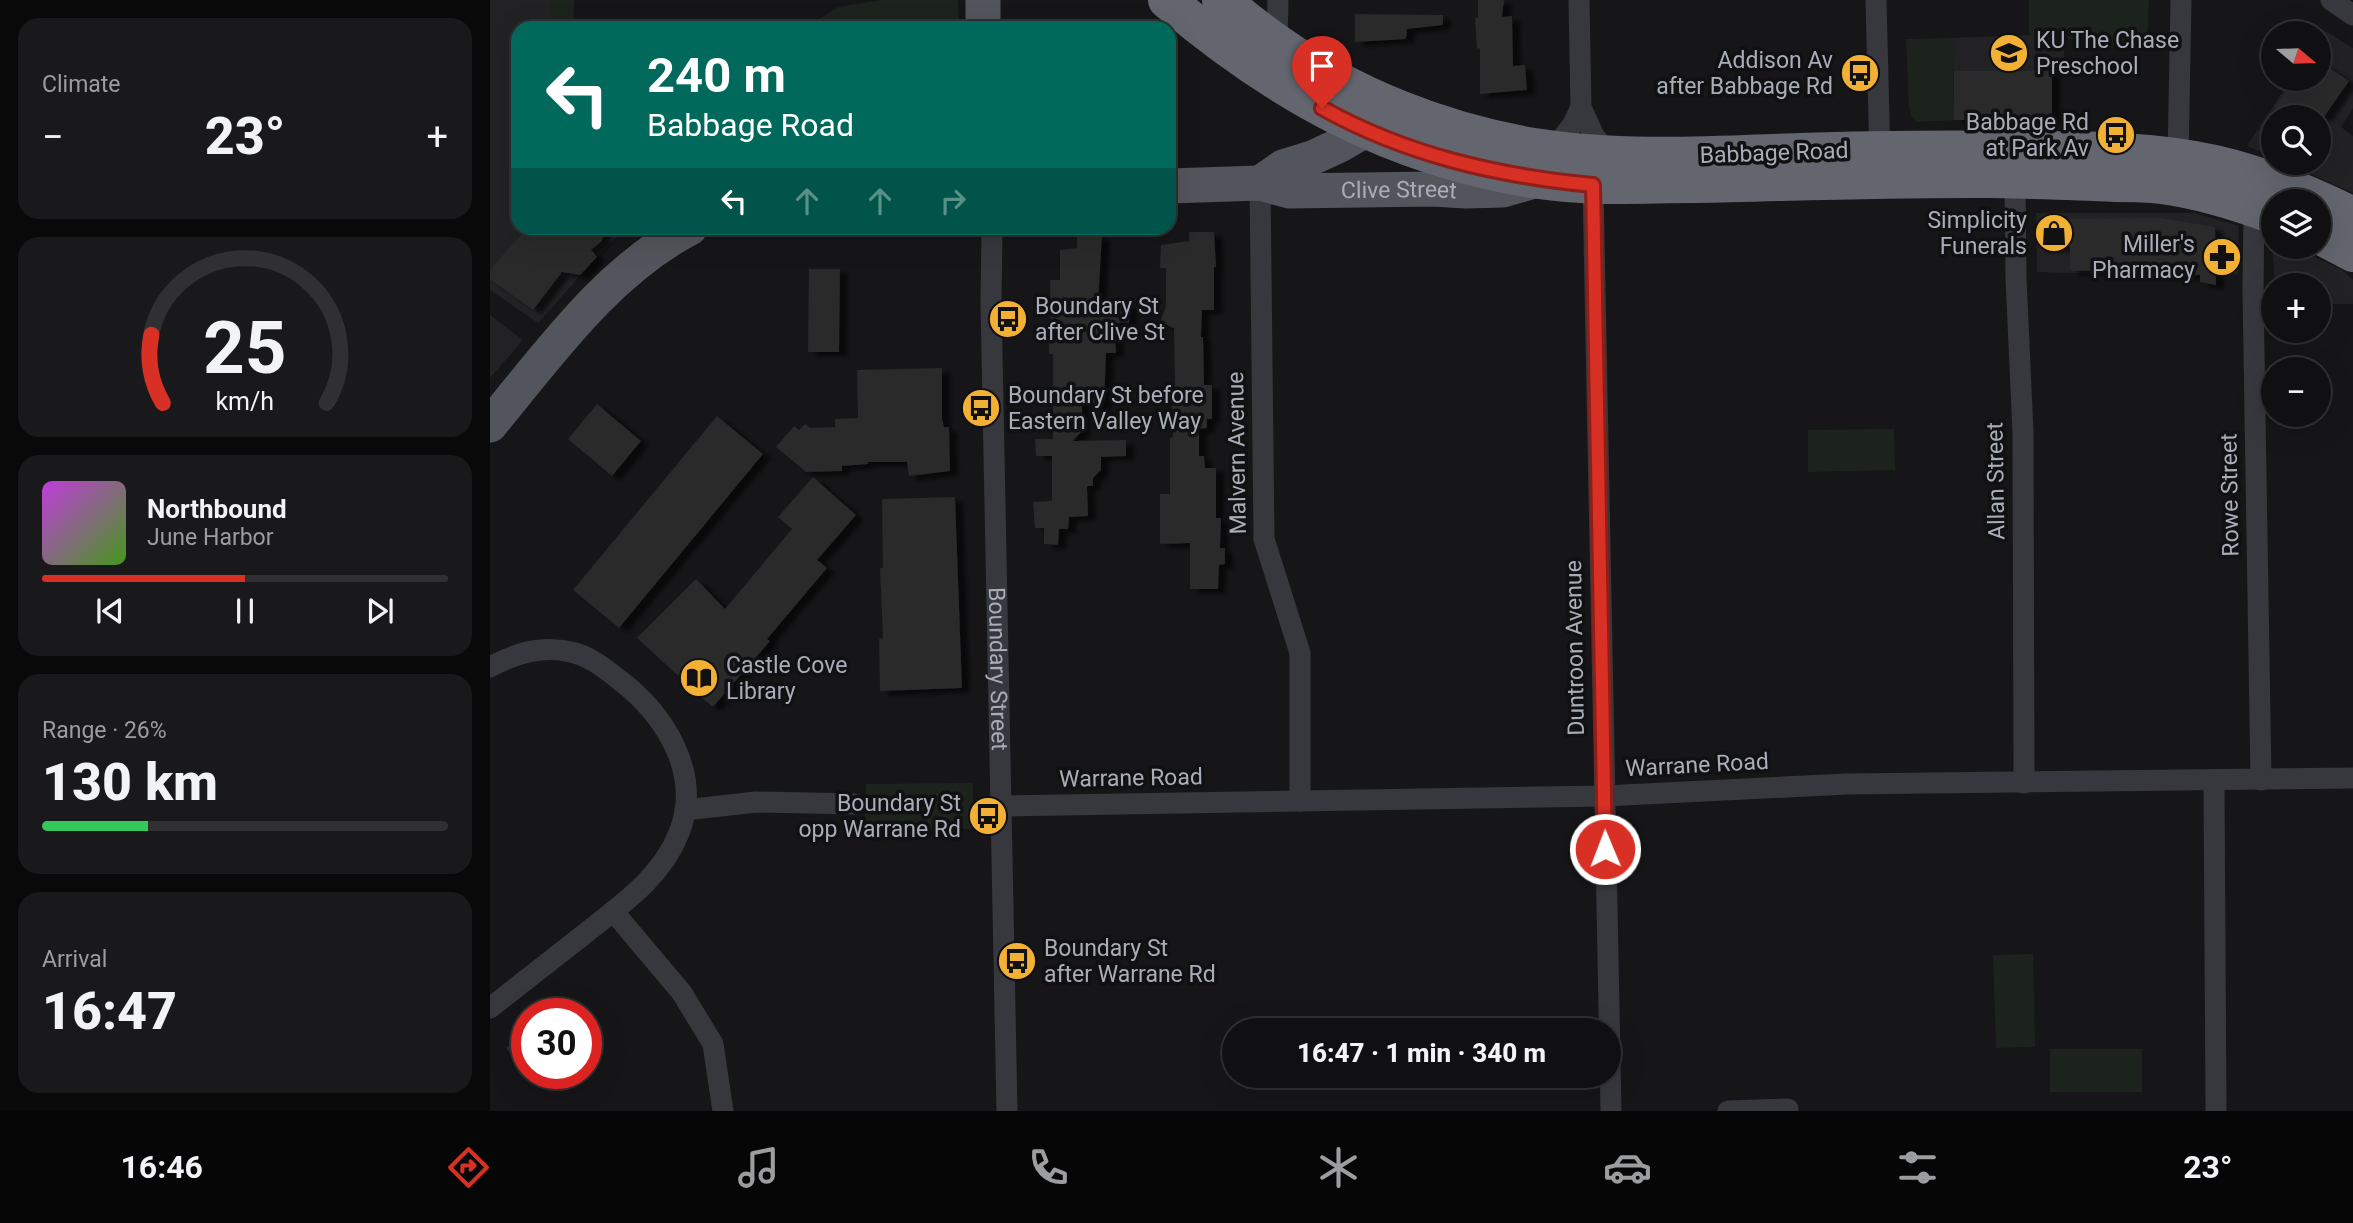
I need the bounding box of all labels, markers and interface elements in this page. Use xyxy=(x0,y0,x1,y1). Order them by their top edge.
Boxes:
north arrow xyxy=(2261,21,2331,91)
map controls xyxy=(2261,21,2331,427)
place label: KU The Chase Preschool xyxy=(2036,27,2179,80)
school or university icon: KU The Chase Preschool xyxy=(1988,32,2030,74)
pin xyxy=(1292,36,1352,108)
text: 240 m xyxy=(647,47,786,104)
icon: arrive xyxy=(1303,47,1341,85)
place label: Addison Av after Babbage Rd xyxy=(1656,47,1833,100)
icon: left xyxy=(532,49,623,140)
bus stop icon: Addison Av after Babbage Rd xyxy=(1839,52,1881,94)
text: Climate xyxy=(42,71,121,98)
button: search xyxy=(2261,105,2331,175)
text: 23° xyxy=(205,106,285,167)
text: Babbage Road xyxy=(647,106,854,144)
place label: Babbage Rd at Park Av xyxy=(1966,109,2089,162)
bus stop icon: Babbage Rd at Park Av xyxy=(2095,114,2137,156)
text: − xyxy=(42,115,64,159)
text: + xyxy=(426,115,448,159)
street label: Babbage Road xyxy=(1699,137,1849,169)
street label: Clive Street xyxy=(1341,175,1458,204)
icon: left xyxy=(715,182,753,220)
icon: ahead xyxy=(788,182,826,220)
icon: ahead xyxy=(861,182,899,220)
icon: right xyxy=(934,182,972,220)
button: layers xyxy=(2261,189,2331,259)
place label: Simplicity Funerals xyxy=(1927,207,2027,260)
shop icon: Simplicity Funerals xyxy=(2033,212,2075,254)
place label: Miller's Pharmacy xyxy=(2092,231,2195,284)
pharmacy icon: Miller's Pharmacy xyxy=(2201,236,2243,278)
button: + xyxy=(2261,273,2331,343)
place label: Boundary St after Clive St xyxy=(1035,293,1165,346)
bus stop icon: Boundary St after Clive St xyxy=(987,298,1029,340)
text: 25 xyxy=(203,305,287,391)
button: − xyxy=(2261,357,2331,427)
street label: Malvern Avenue xyxy=(1222,371,1252,535)
place label: Boundary St before Eastern Valley Way xyxy=(1008,382,1204,435)
text: km/h xyxy=(216,387,274,416)
bus stop icon: Boundary St before Eastern Valley Way xyxy=(960,387,1002,429)
street label: Allan Street xyxy=(1981,422,2011,540)
street label: Rowe Street xyxy=(2215,433,2245,557)
text: Northbound xyxy=(147,494,287,524)
text: June Harbor xyxy=(147,524,274,551)
street label: Duntroon Avenue xyxy=(1560,560,1590,736)
street label: Boundary Street xyxy=(983,587,1013,751)
icon: previous xyxy=(91,592,129,630)
icon: pause xyxy=(226,592,264,630)
icon: next xyxy=(361,592,399,630)
place label: Castle Cove Library xyxy=(726,652,847,705)
library icon: Castle Cove Library xyxy=(678,657,720,699)
text: Range · 26% xyxy=(42,717,167,744)
street label: Warrane Road xyxy=(1625,748,1769,782)
text: 130 km xyxy=(42,752,218,813)
street label: Warrane Road xyxy=(1059,763,1203,793)
place label: Boundary St opp Warrane Rd xyxy=(798,790,961,843)
bus stop icon: Boundary St opp Warrane Rd xyxy=(967,795,1009,837)
position arrow xyxy=(1568,812,1642,886)
place label: Boundary St after Warrane Rd xyxy=(1044,935,1216,988)
bus stop icon: Boundary St after Warrane Rd xyxy=(996,940,1038,982)
text: Arrival xyxy=(42,946,107,973)
text: 16:47 xyxy=(42,981,177,1042)
speed limit sign: 30 xyxy=(511,998,602,1089)
text: 16:47 · 1 min · 340 m xyxy=(1297,1038,1546,1068)
icon: directions xyxy=(444,1143,493,1192)
icon: music xyxy=(734,1143,783,1192)
icon: phone xyxy=(1024,1143,1073,1192)
icon: climate xyxy=(1314,1143,1363,1192)
icon: car xyxy=(1603,1143,1652,1192)
icon: filters xyxy=(1893,1143,1942,1192)
text: 16:46 xyxy=(120,1148,203,1186)
text: 23° xyxy=(2183,1148,2232,1186)

